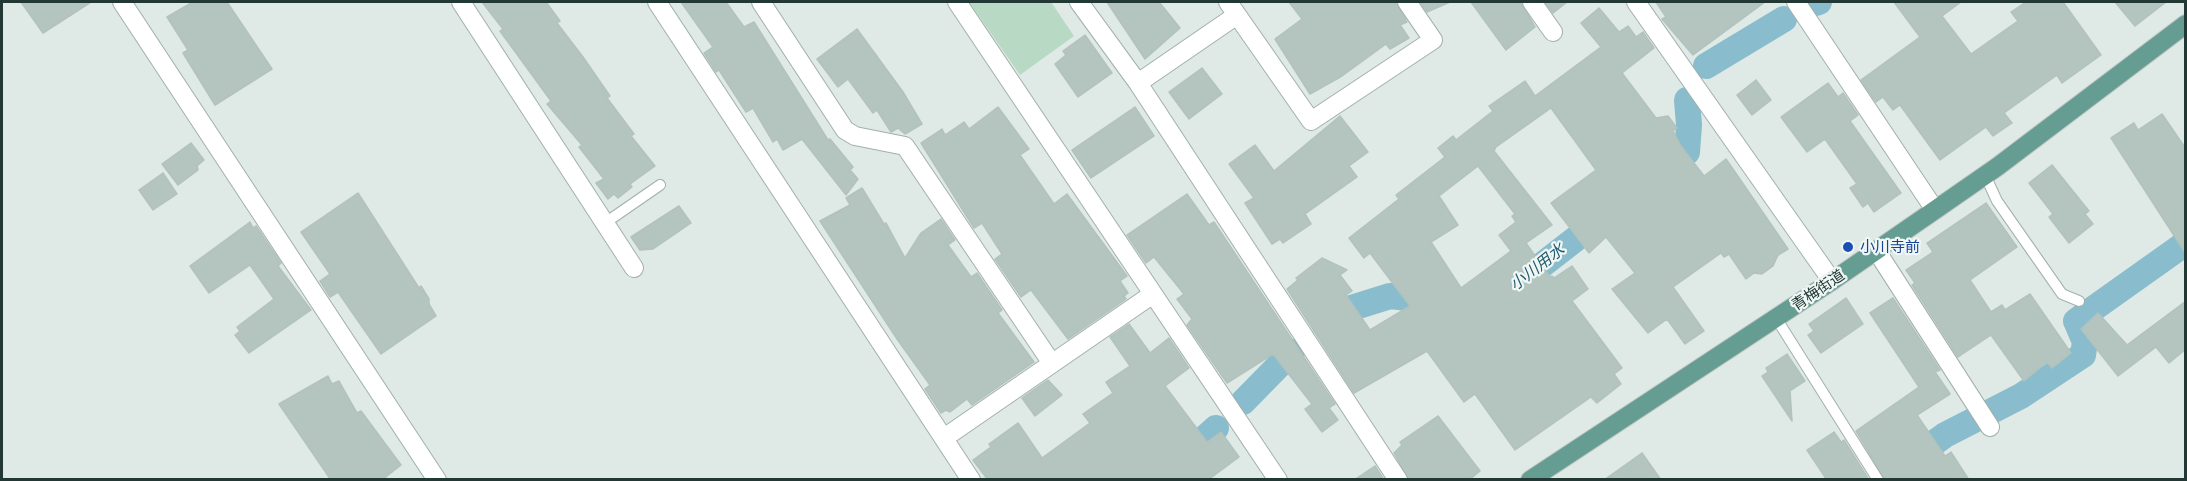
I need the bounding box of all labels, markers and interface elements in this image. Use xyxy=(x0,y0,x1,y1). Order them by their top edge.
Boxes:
place label: 小川寺前 xyxy=(1860,238,1920,256)
water label: 小川用水 xyxy=(1506,240,1568,294)
marker: 小川寺前 xyxy=(1841,240,1855,254)
street label: 青梅街道 xyxy=(1788,266,1848,314)

